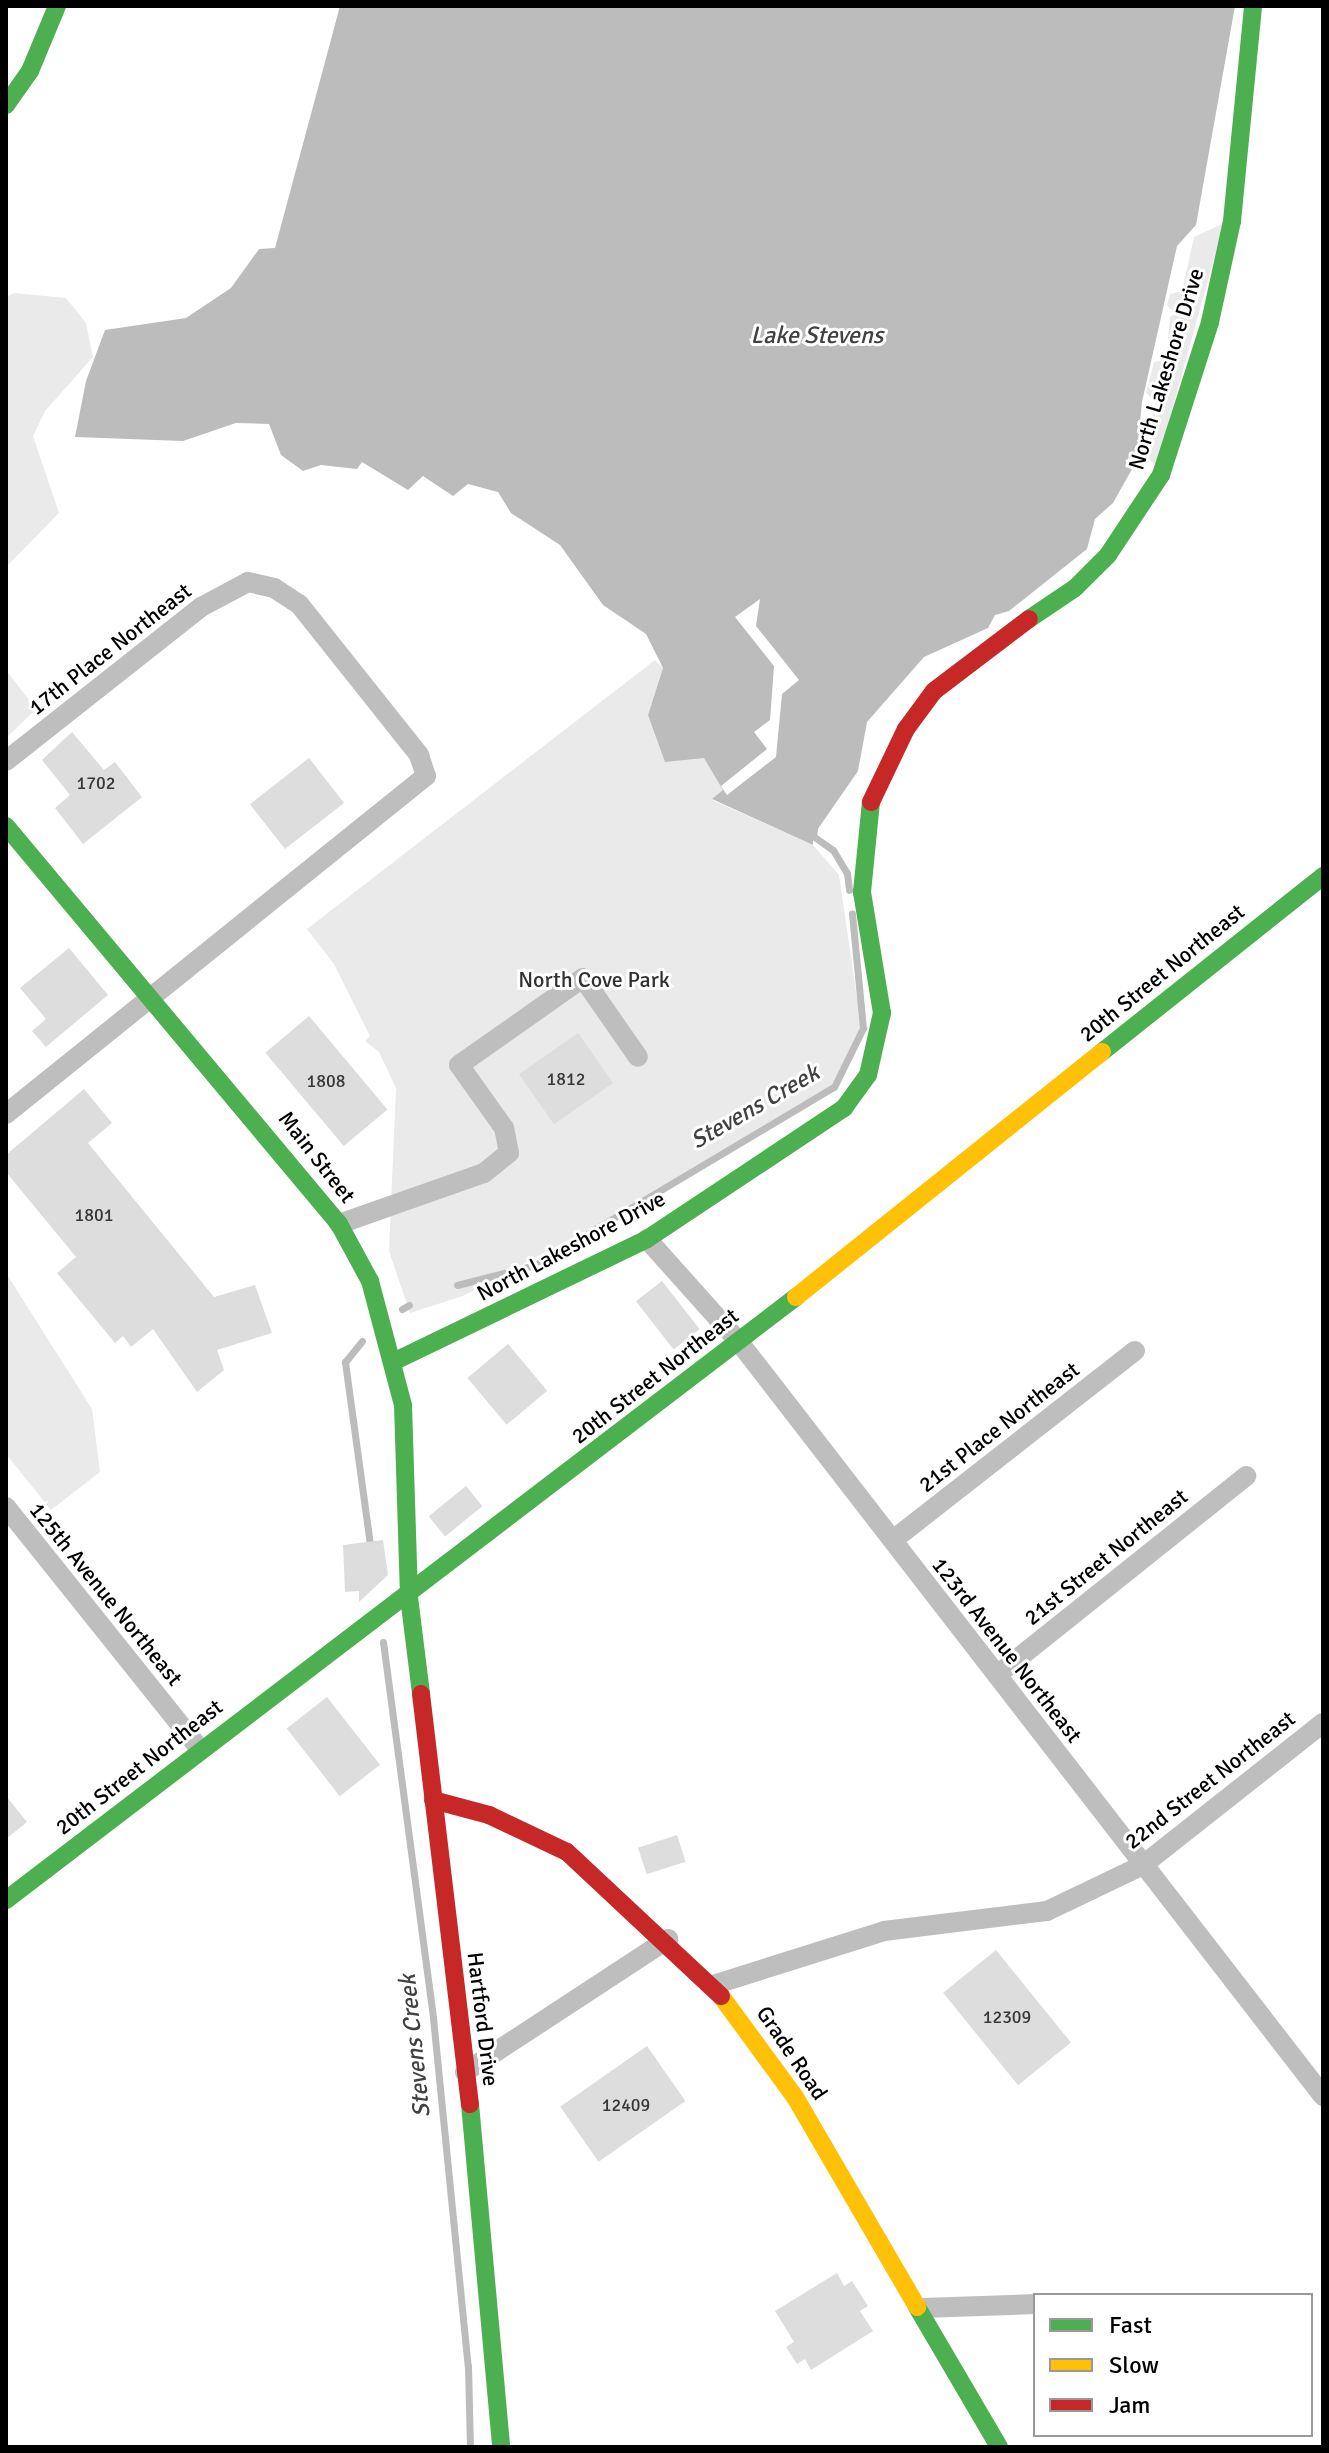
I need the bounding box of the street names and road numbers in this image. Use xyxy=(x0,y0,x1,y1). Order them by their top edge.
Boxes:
street label: North Lakeshore Drive xyxy=(1123,265,1209,473)
street label: 17th Place Northeast xyxy=(24,577,196,721)
street label: 20th Street Northeast xyxy=(1074,898,1250,1048)
street label: Main Street xyxy=(273,1106,361,1208)
street label: North Lakeshore Drive xyxy=(472,1185,670,1307)
street label: 20th Street Northeast xyxy=(566,1303,744,1449)
street label: 21st Place Northeast xyxy=(914,1356,1084,1498)
street label: 21st Street Northeast xyxy=(1019,1483,1193,1631)
street label: 125th Avenue Northeast xyxy=(24,1497,188,1691)
street label: 123rd Avenue Northeast xyxy=(926,1552,1088,1748)
street label: 20th Street Northeast xyxy=(50,1694,228,1840)
street label: 22nd Street Northeast xyxy=(1120,1705,1300,1855)
street label: Hartford Drive xyxy=(462,1950,504,2088)
street label: Grade Road xyxy=(751,2001,833,2105)

